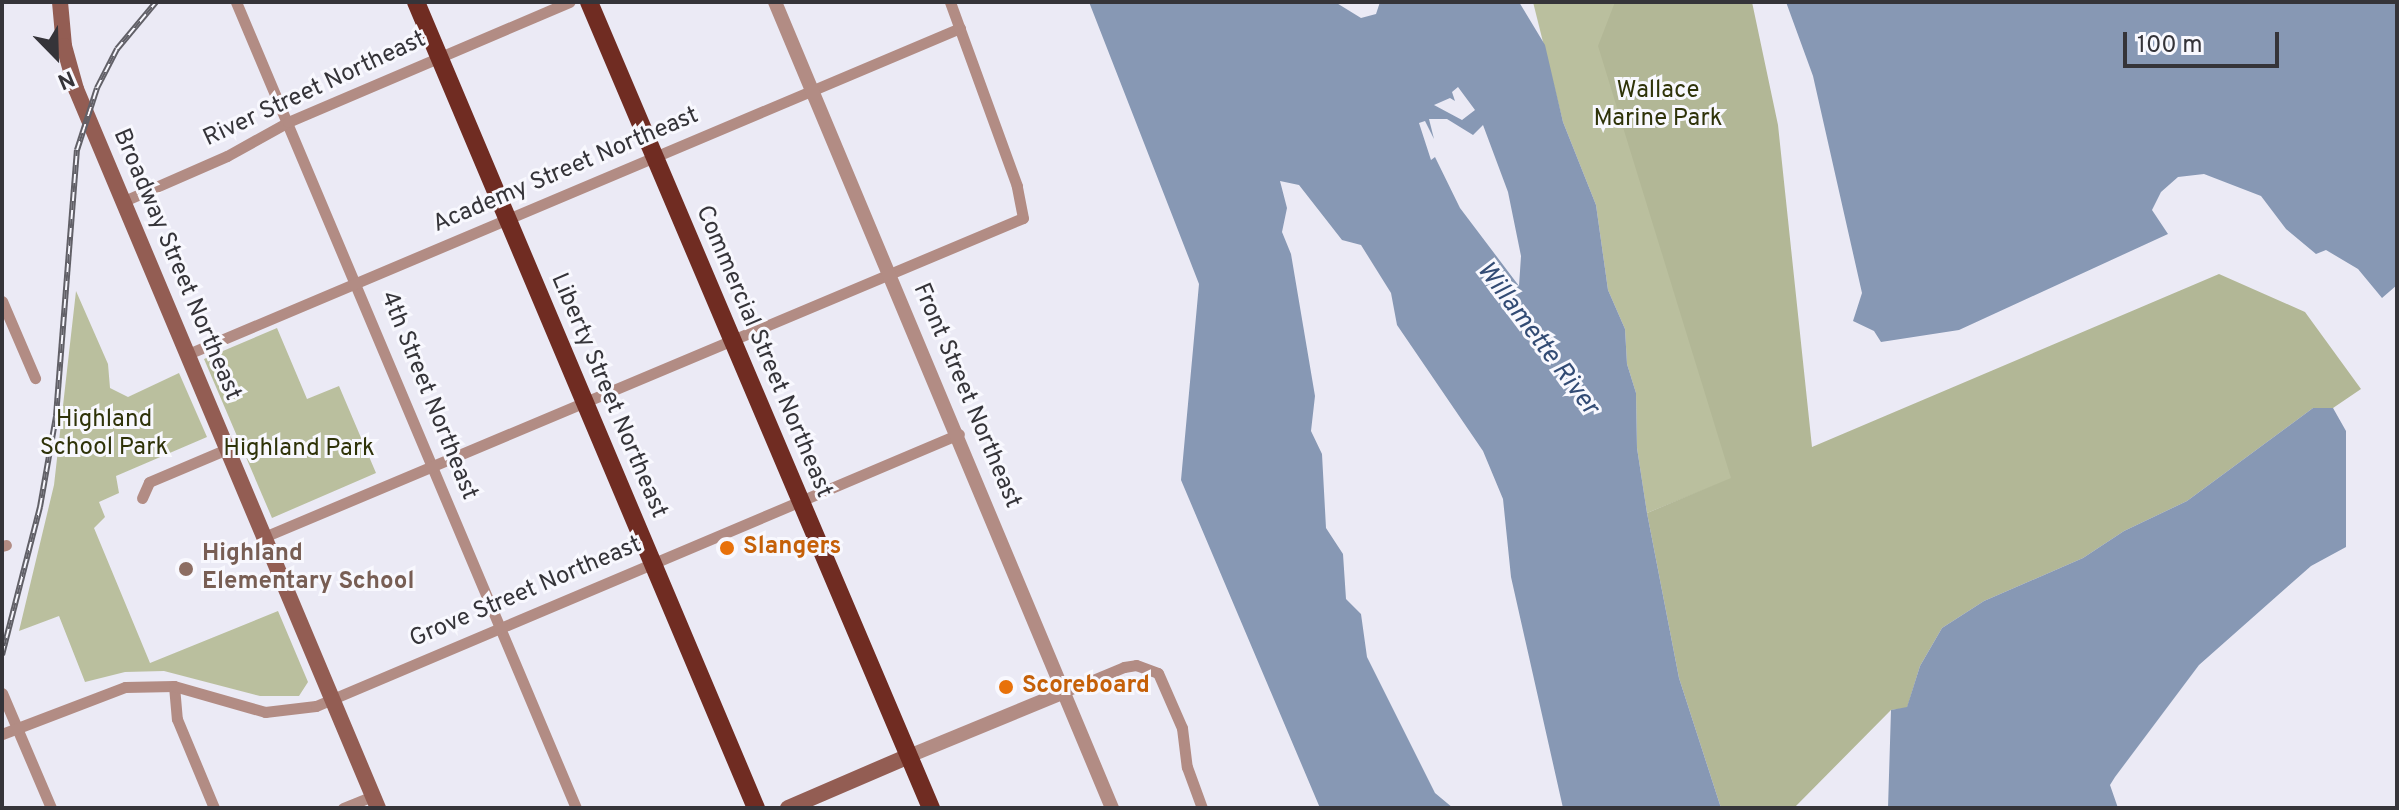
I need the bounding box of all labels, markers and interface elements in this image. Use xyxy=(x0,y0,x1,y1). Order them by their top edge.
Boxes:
north arrow xyxy=(16,16,96,96)
scale bar xyxy=(2127,16,2283,66)
street label: River Street Northeast xyxy=(199,26,431,154)
text: 100 m xyxy=(2137,31,2203,61)
text: N xyxy=(53,63,78,94)
park label: Wallace Marine Park xyxy=(1594,78,1722,134)
street label: Academy Street Northeast xyxy=(429,102,703,240)
street label: Broadway Street Northeast xyxy=(106,125,246,405)
street label: Commercial Street Northeast xyxy=(688,202,838,502)
water label: Willamette River xyxy=(1469,256,1605,422)
street label: Liberty Street Northeast xyxy=(543,269,673,523)
street label: Front Street Northeast xyxy=(906,279,1026,513)
street label: 4th Street Northeast xyxy=(373,288,483,504)
park label: Highland School Park xyxy=(40,407,168,463)
park label: Highland Park xyxy=(223,436,375,464)
street label: Grove Street Northeast xyxy=(406,531,646,655)
place label: Slangers xyxy=(743,534,841,562)
marker: Slangers xyxy=(718,539,736,557)
place label: Highland Elementary School xyxy=(202,541,414,597)
marker: Highland Elementary School xyxy=(177,560,195,578)
place label: Scoreboard xyxy=(1022,673,1150,701)
marker: Scoreboard xyxy=(997,678,1015,696)

